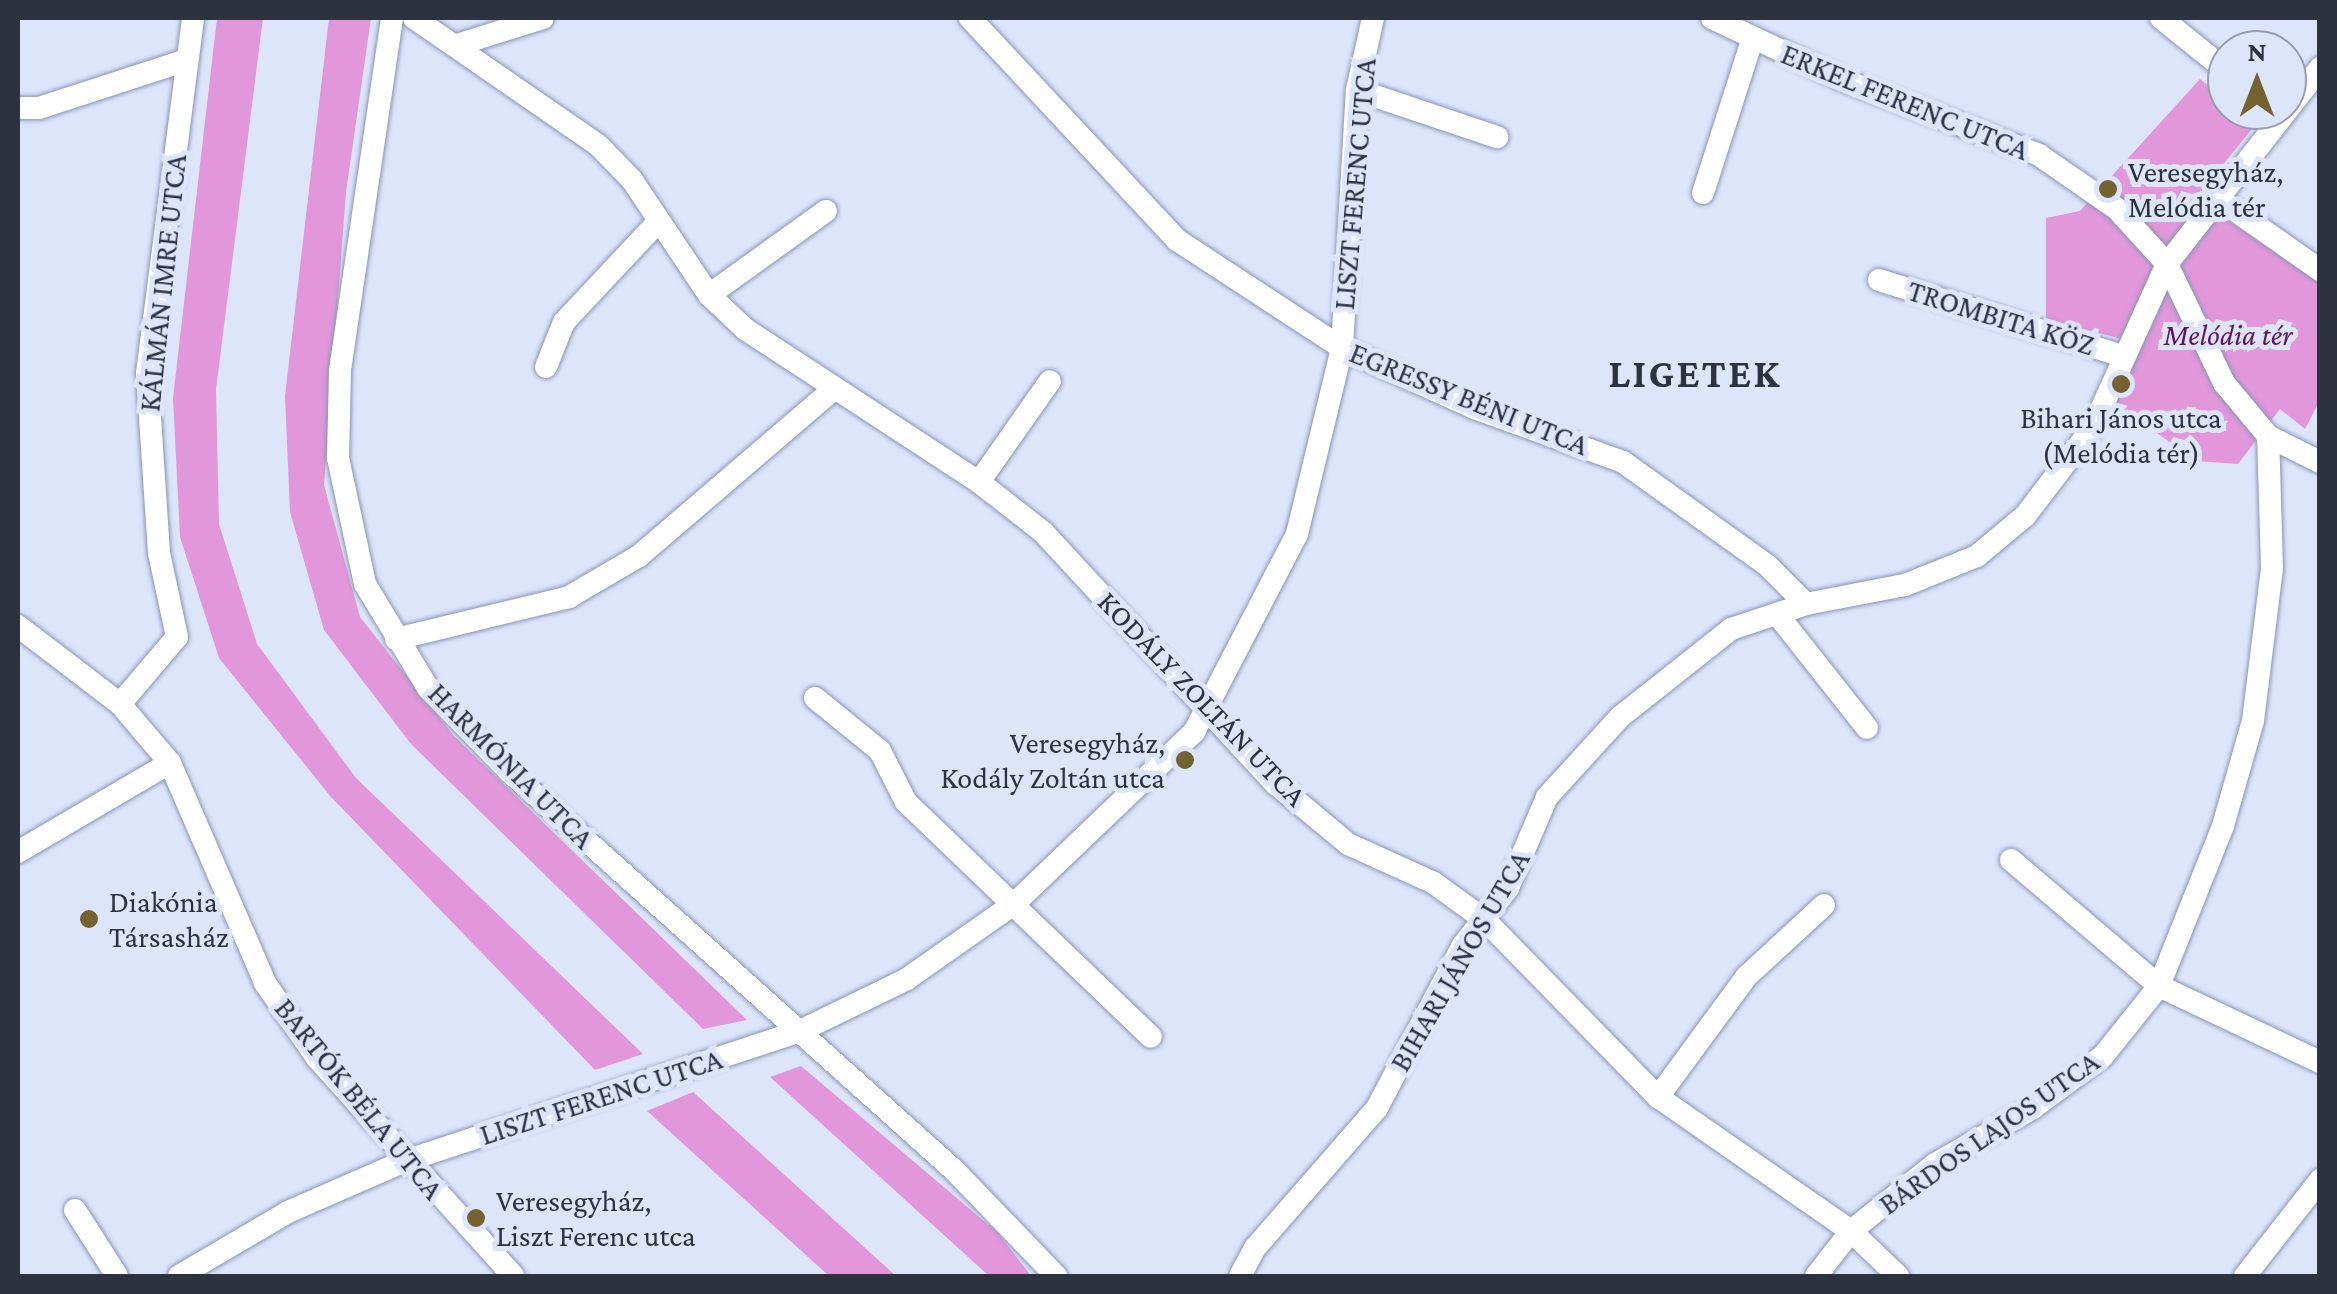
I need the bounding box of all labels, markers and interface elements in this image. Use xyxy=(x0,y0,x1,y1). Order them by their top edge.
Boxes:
north arrow xyxy=(2207,30,2307,130)
street label: ERKEL FERENC UTCA xyxy=(1776,36,2034,168)
text: N xyxy=(2247,36,2267,67)
street label: LISZT FERENC UTCA xyxy=(1326,57,1384,311)
street label: KÁLMÁN IMRE UTCA xyxy=(132,153,194,413)
place label: Veresegyház, Melódia tér xyxy=(2128,154,2283,224)
marker: Veresegyház, Melódia tér xyxy=(2097,178,2119,200)
street label: TROMBITA KÖZ xyxy=(1903,273,2099,363)
park label: Melódia tér xyxy=(2163,317,2293,353)
street label: EGRESSY BÉNI UTCA xyxy=(1344,335,1594,463)
district label: LIGETEK xyxy=(1608,350,1782,398)
marker: Bihari János utca (Melódia tér) xyxy=(2110,373,2132,395)
place label: Bihari János utca (Melódia tér) xyxy=(2020,400,2222,470)
street label: KODÁLY ZOLTÁN UTCA xyxy=(1090,584,1314,814)
street label: HARMÓNIA UTCA xyxy=(421,676,601,856)
place label: Veresegyház, Kodály Zoltán utca xyxy=(940,725,1165,796)
marker: Veresegyház, Kodály Zoltán utca xyxy=(1174,749,1196,771)
street label: BIHARI JÁNOS UTCA xyxy=(1382,844,1538,1078)
place label: Diakónia Társasház xyxy=(109,884,229,954)
marker: Diakónia Társasház xyxy=(78,908,100,930)
street label: BARTÓK BÉLA UTCA xyxy=(267,991,451,1207)
street label: LISZT FERENC UTCA xyxy=(475,1041,727,1153)
street label: BÁRDOS LAJOS UTCA xyxy=(1872,1044,2106,1222)
place label: Veresegyház, Liszt Ferenc utca xyxy=(496,1183,696,1254)
marker: Veresegyház, Liszt Ferenc utca xyxy=(465,1207,487,1229)

